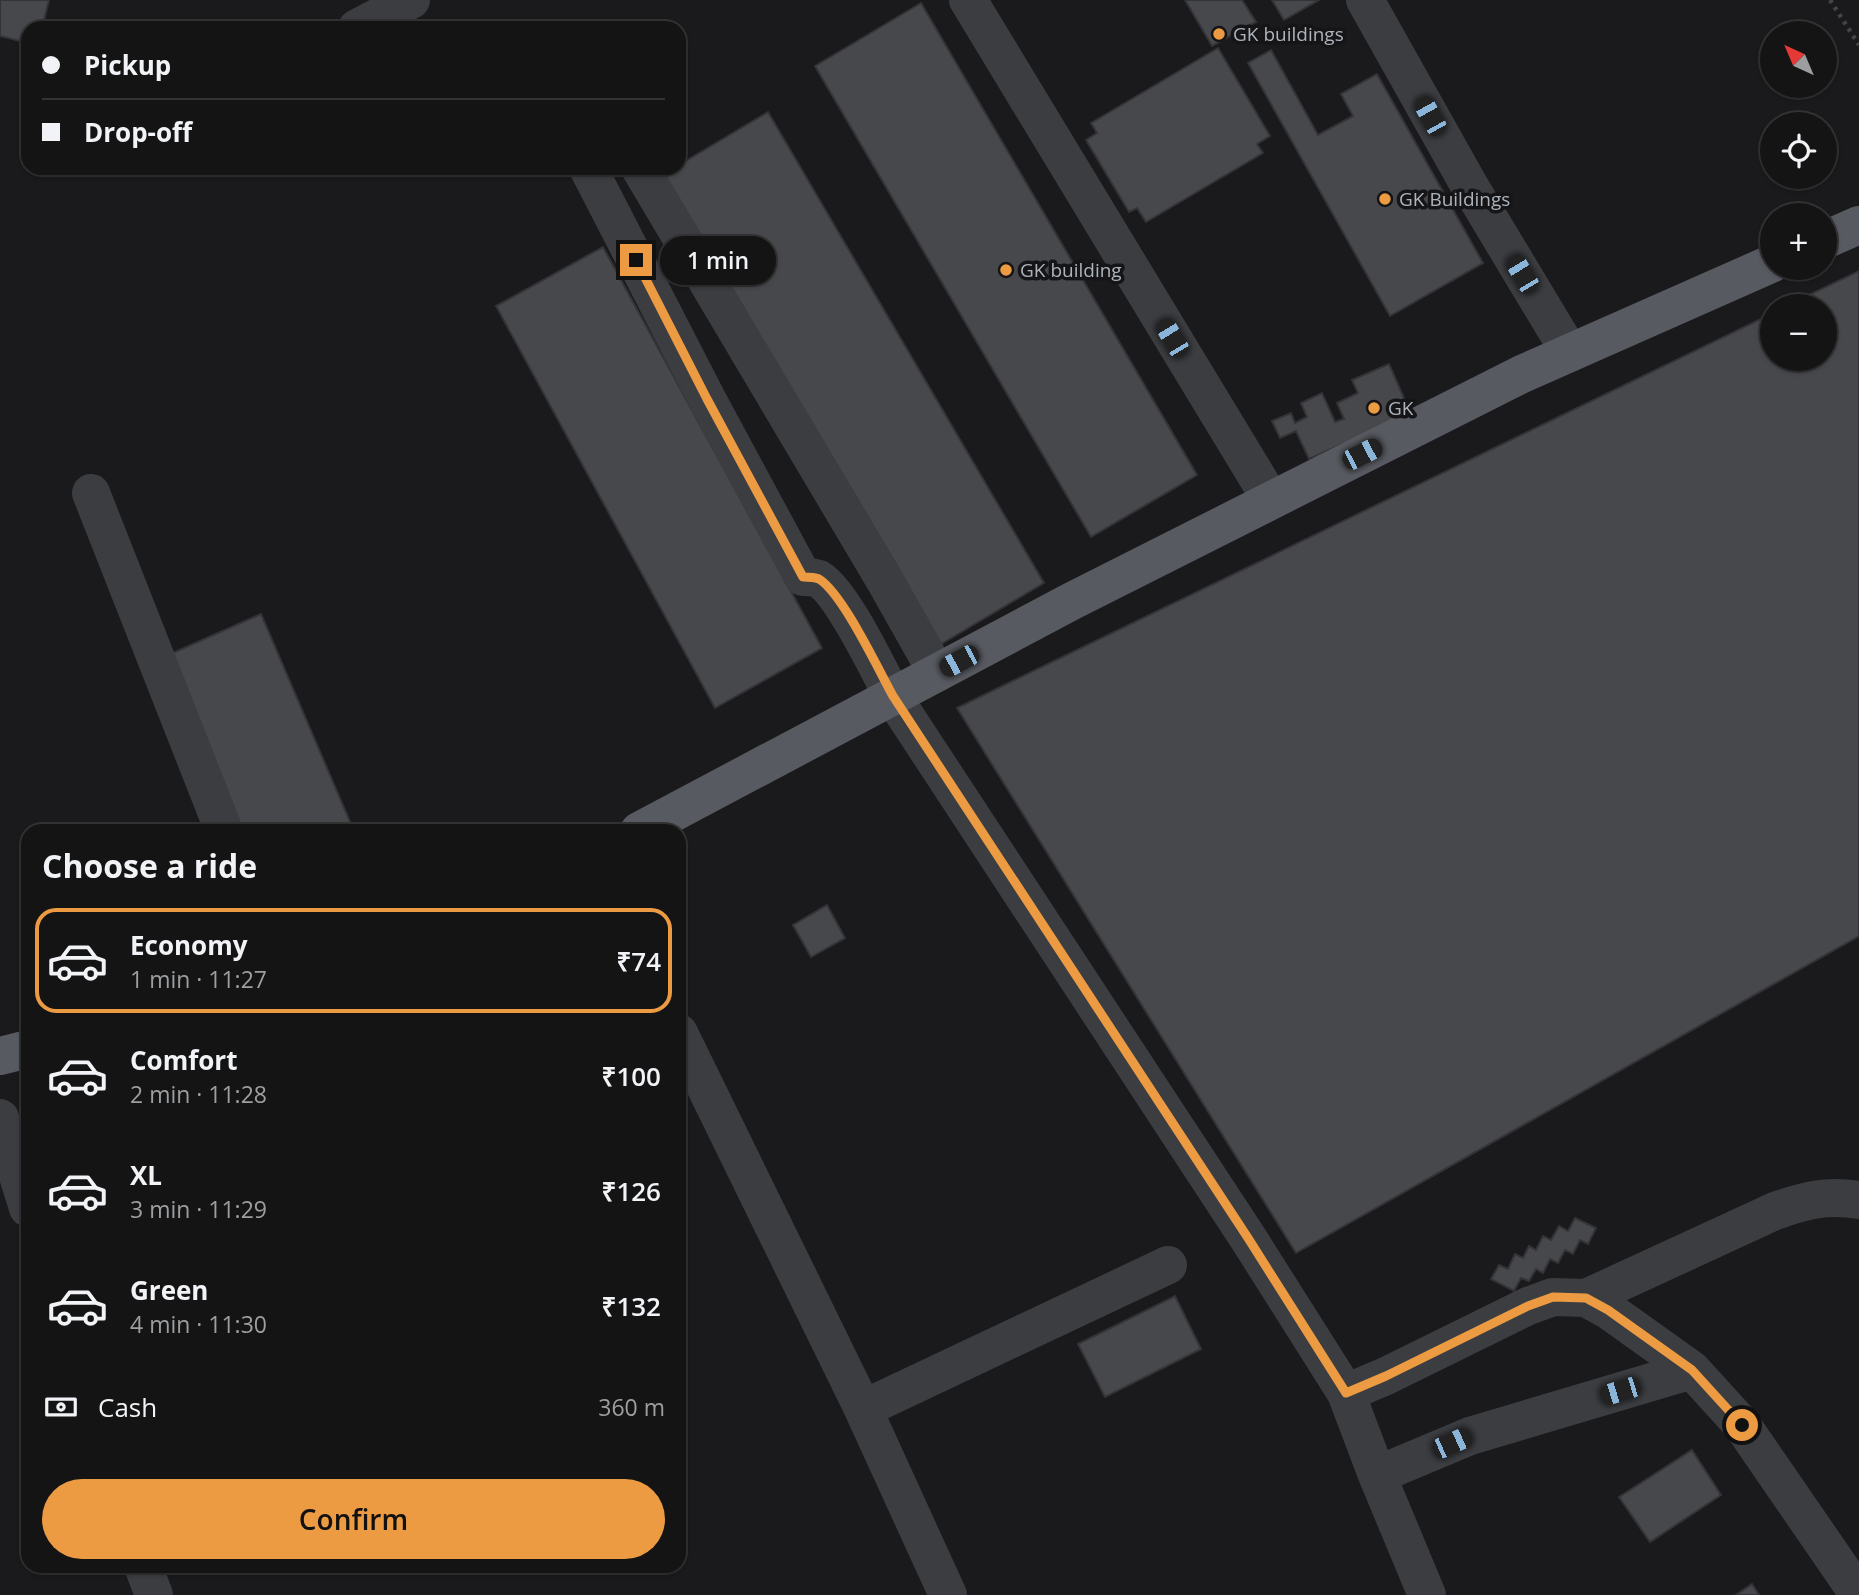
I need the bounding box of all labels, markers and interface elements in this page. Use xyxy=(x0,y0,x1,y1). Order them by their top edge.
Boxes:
place label: GK buildings xyxy=(1233,21,1344,47)
north arrow xyxy=(1760,21,1838,98)
map controls xyxy=(1760,21,1837,371)
marker: GK buildings xyxy=(1211,26,1227,42)
text: Pickup xyxy=(84,47,171,83)
car xyxy=(1411,93,1450,139)
button: locate xyxy=(1760,112,1837,189)
text: Drop-off xyxy=(84,114,192,150)
place label: GK Buildings xyxy=(1399,186,1510,212)
marker: GK Buildings xyxy=(1377,191,1393,207)
button: + xyxy=(1760,203,1837,280)
callout: 1 min xyxy=(660,236,776,284)
route end xyxy=(620,244,652,276)
text: 1 min xyxy=(687,244,749,276)
car xyxy=(1503,251,1542,297)
place label: GK building xyxy=(1020,257,1122,283)
marker: GK building xyxy=(998,262,1014,278)
button: − xyxy=(1760,294,1837,371)
car xyxy=(1153,315,1192,361)
place label: GK xyxy=(1388,395,1414,421)
marker: GK xyxy=(1366,400,1382,416)
car xyxy=(1339,435,1386,473)
car xyxy=(936,642,983,680)
text: Choose a ride xyxy=(42,844,257,887)
text: Economy xyxy=(130,927,248,963)
icon: car xyxy=(46,929,109,992)
text: ₹74 xyxy=(616,943,661,979)
text: 1 min · 11:27 xyxy=(130,963,267,995)
text: Comfort xyxy=(130,1042,237,1078)
icon: car xyxy=(46,1044,109,1107)
text: ₹100 xyxy=(602,1058,661,1094)
text: 2 min · 11:28 xyxy=(130,1078,267,1110)
text: XL xyxy=(130,1157,162,1193)
icon: car xyxy=(46,1159,109,1222)
text: ₹126 xyxy=(602,1173,661,1209)
text: 3 min · 11:29 xyxy=(130,1193,267,1225)
text: Green xyxy=(130,1272,208,1308)
icon: car xyxy=(46,1274,109,1337)
text: ₹132 xyxy=(602,1288,661,1324)
text: 4 min · 11:30 xyxy=(130,1308,267,1340)
car xyxy=(1597,1375,1644,1407)
icon: cash xyxy=(42,1388,80,1426)
text: Cash xyxy=(98,1389,157,1425)
text: 360 m xyxy=(598,1391,665,1423)
route start xyxy=(1726,1409,1758,1441)
car xyxy=(1429,1425,1476,1461)
button: Confirm xyxy=(42,1479,665,1559)

